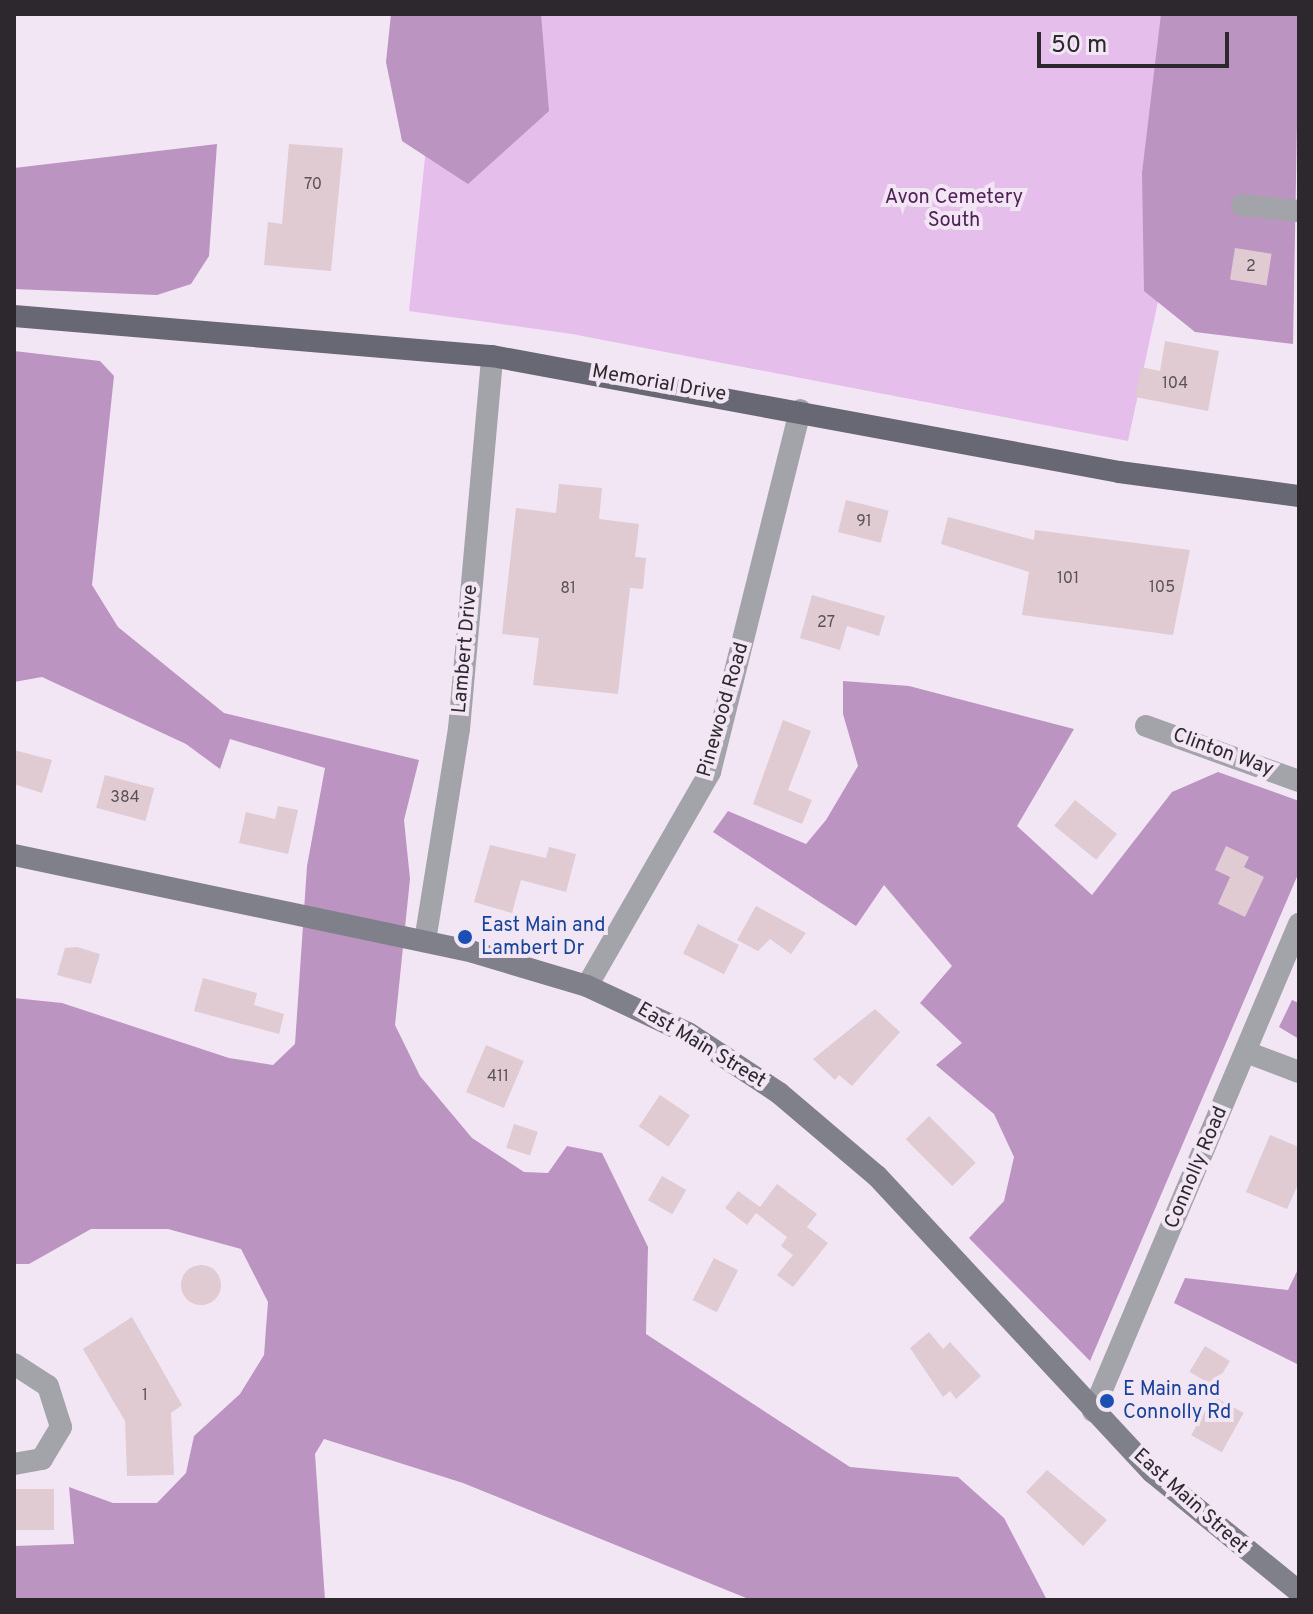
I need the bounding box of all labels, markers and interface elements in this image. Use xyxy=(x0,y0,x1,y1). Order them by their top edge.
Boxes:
scale bar xyxy=(1041,16,1233,66)
text: 50 m xyxy=(1051,31,1107,61)
house number: 70 xyxy=(304,175,322,195)
park label: Avon Cemetery South xyxy=(885,186,1023,233)
house number: 2 xyxy=(1246,257,1256,277)
street label: Memorial Drive xyxy=(590,360,728,408)
house number: 104 xyxy=(1162,374,1188,394)
house number: 91 xyxy=(856,512,872,532)
house number: 101 xyxy=(1057,569,1079,589)
house number: 105 xyxy=(1149,578,1175,598)
house number: 81 xyxy=(560,579,576,599)
street label: Lambert Drive xyxy=(448,584,484,714)
house number: 27 xyxy=(817,613,835,633)
street label: Pinewood Road xyxy=(693,640,755,780)
street label: Clinton Way xyxy=(1169,724,1277,782)
house number: 384 xyxy=(110,788,140,808)
place label: East Main and Lambert Dr xyxy=(481,914,605,961)
marker: East Main and Lambert Dr xyxy=(456,928,474,946)
street label: East Main Street xyxy=(632,998,770,1094)
house number: 411 xyxy=(487,1067,509,1087)
street label: Connolly Road xyxy=(1160,1103,1234,1233)
place label: E Main and Connolly Rd xyxy=(1123,1378,1231,1425)
house number: 1 xyxy=(142,1386,148,1406)
marker: E Main and Connolly Rd xyxy=(1098,1392,1116,1410)
street label: East Main Street xyxy=(1128,1444,1252,1560)

